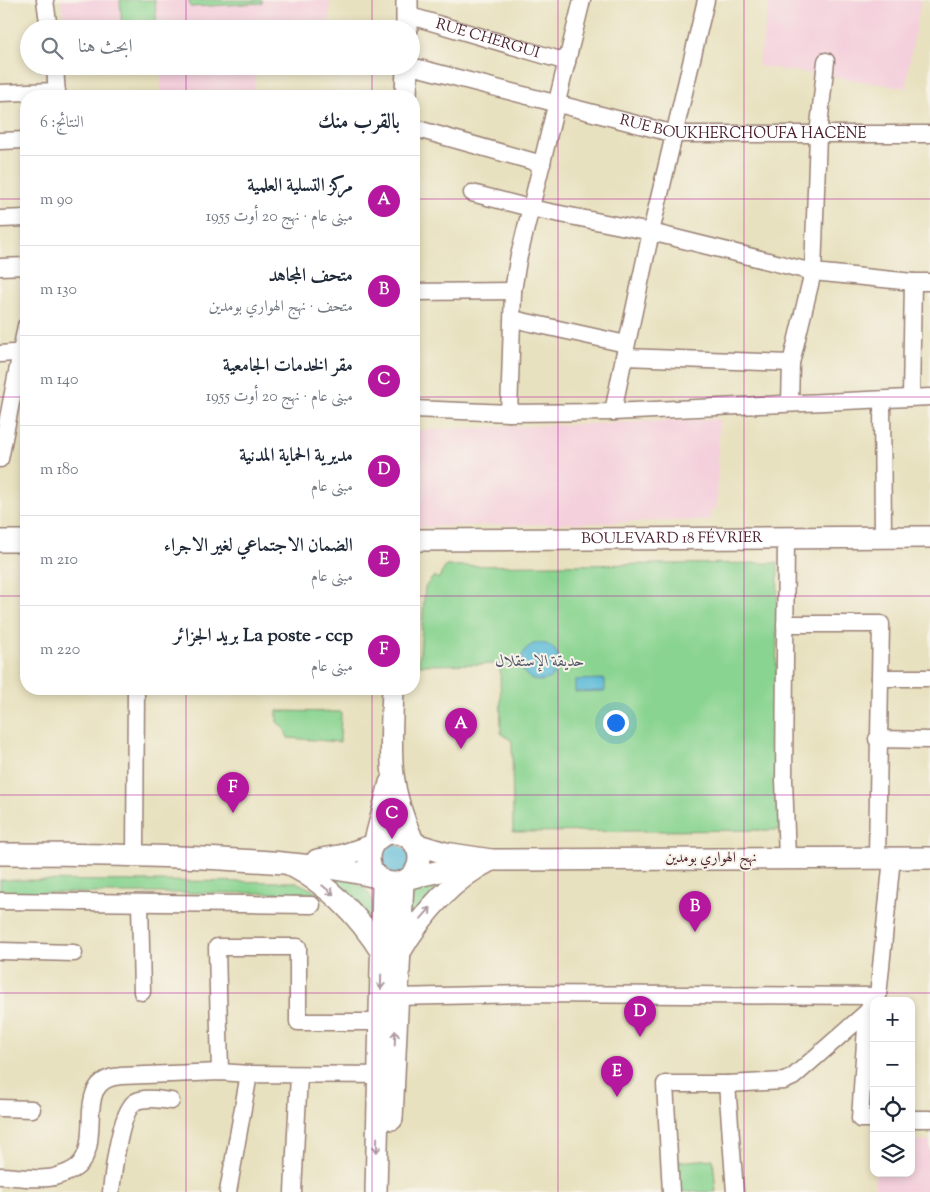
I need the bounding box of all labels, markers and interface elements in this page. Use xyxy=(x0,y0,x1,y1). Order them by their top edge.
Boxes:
street label: RUE CHERGUI xyxy=(433,13,542,64)
search box xyxy=(20,20,420,75)
icon: search xyxy=(38,34,66,62)
text: ابحث هنا xyxy=(78,34,133,61)
text: بالقرب منك xyxy=(318,108,400,138)
street label: RUE BOUKHERCHOUFA HACÈNE xyxy=(617,110,867,145)
text: النتائج: 6 xyxy=(40,112,84,135)
text: مركز التسلية العلمية xyxy=(247,173,353,200)
text: 90 m xyxy=(40,189,73,212)
text: A xyxy=(378,189,391,212)
text: مبنى عام · نهج 20 أوت 1955 xyxy=(206,206,353,229)
text: متحف المجاهد xyxy=(268,263,353,290)
text: 130 m xyxy=(40,279,77,302)
text: B xyxy=(379,279,389,302)
text: متحف · نهج الهواري بومدين xyxy=(209,296,353,319)
text: مقر الخدمات الجامعية xyxy=(223,353,353,380)
text: 140 m xyxy=(40,369,78,392)
text: C xyxy=(378,369,390,392)
text: مبنى عام · نهج 20 أوت 1955 xyxy=(206,386,353,409)
text: مديرية الحماية المدنية xyxy=(239,443,353,470)
text: 180 m xyxy=(40,459,79,482)
text: D xyxy=(378,459,390,482)
text: مبنى عام xyxy=(311,476,353,499)
street label: BOULEVARD 18 FÉVRIER xyxy=(581,527,763,550)
text: الضمان الاجتماعي لغير الاجراء xyxy=(164,533,353,560)
text: 210 m xyxy=(40,549,78,572)
text: E xyxy=(379,549,389,572)
text: مبنى عام xyxy=(311,566,353,589)
text: La poste - ccp بريد الجزائر xyxy=(174,623,353,650)
text: 220 m xyxy=(40,639,80,662)
text: F xyxy=(380,639,388,662)
water label: حديقة الإستقلال xyxy=(495,651,585,674)
text: مبنى عام xyxy=(311,656,353,679)
pin: A xyxy=(445,708,477,749)
your location xyxy=(603,710,629,736)
pin: F xyxy=(217,772,249,813)
pin: C xyxy=(376,798,408,839)
street label: نهج الهواري بومدين xyxy=(665,848,757,871)
one-way arrow xyxy=(321,884,334,895)
pin: B xyxy=(679,891,711,932)
one-way arrow xyxy=(421,907,432,920)
one-way arrow xyxy=(376,974,386,990)
pin: D xyxy=(624,996,656,1037)
map controls xyxy=(870,997,915,1177)
button: + xyxy=(870,997,915,1042)
one-way arrow xyxy=(390,1031,399,1047)
button: − xyxy=(870,1042,915,1087)
pin: E xyxy=(601,1056,633,1097)
button: locate xyxy=(870,1087,915,1132)
button: layers xyxy=(870,1132,915,1177)
one-way arrow xyxy=(372,1136,381,1152)

